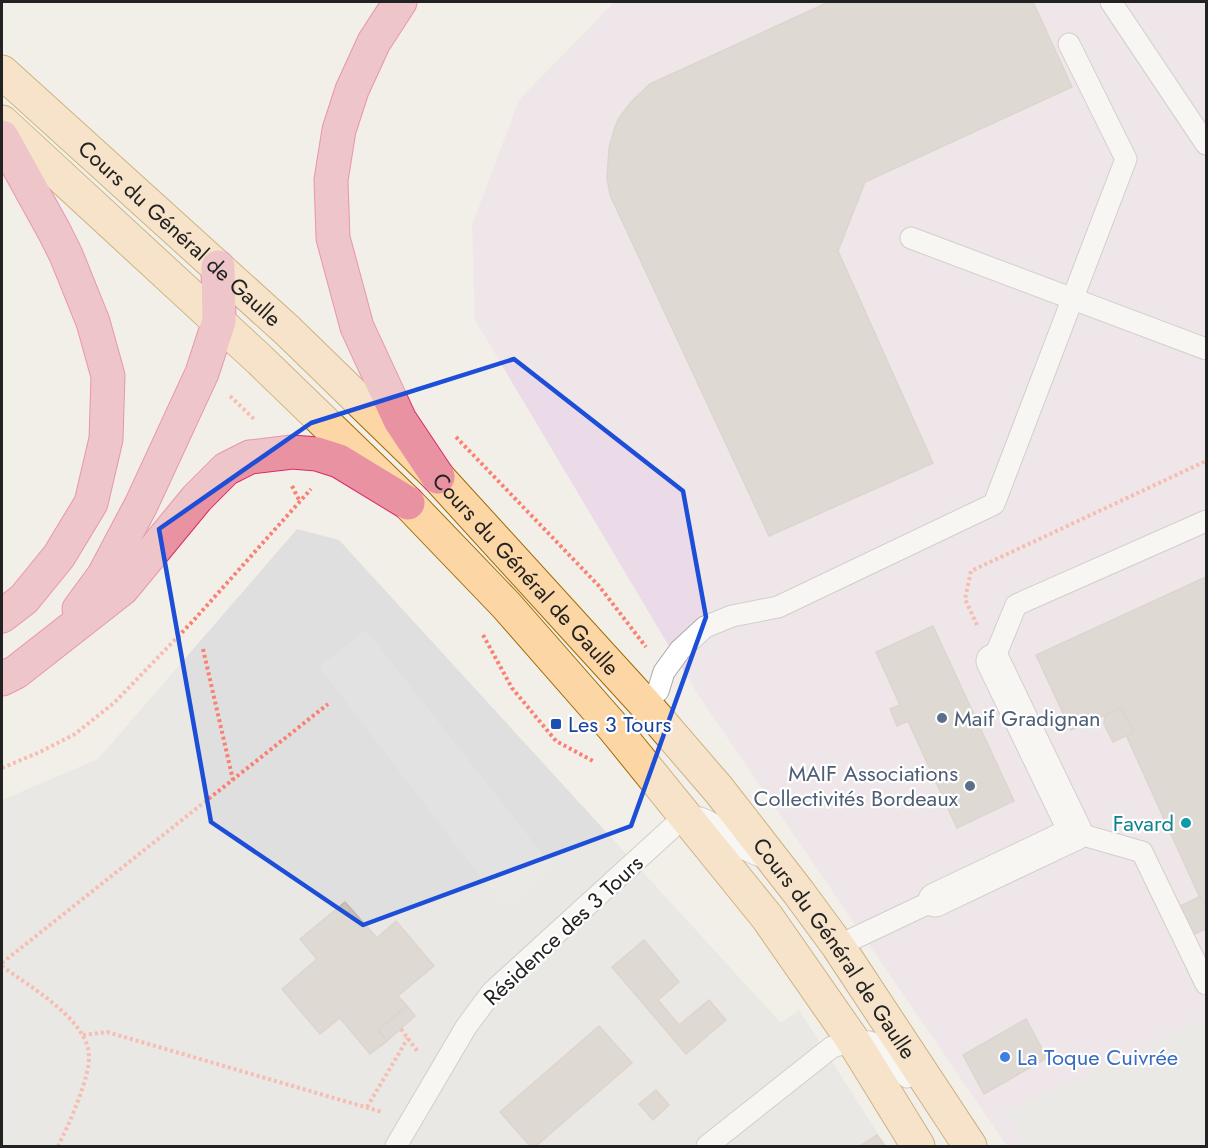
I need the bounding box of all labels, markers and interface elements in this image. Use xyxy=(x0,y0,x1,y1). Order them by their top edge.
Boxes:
street label: Cours du Général de Gaulle xyxy=(71,132,289,334)
street label: Cours du Général de Gaulle xyxy=(425,465,627,682)
place label: Maif Gradignan xyxy=(954,702,1101,734)
place label: Les 3 Tours xyxy=(568,708,671,740)
marker: Maif Gradignan xyxy=(935,711,949,725)
marker: Les 3 Tours xyxy=(549,717,563,731)
place label: MAIF Associations Collectivités Bordeaux xyxy=(753,757,959,814)
marker: MAIF Associations Collectivités Bordeaux xyxy=(963,779,977,793)
place label: Favard xyxy=(1113,807,1174,839)
marker: Favard xyxy=(1179,816,1193,830)
street label: Cours du Général de Gaulle xyxy=(746,831,924,1065)
street label: Résidence des 3 Tours xyxy=(476,847,650,1013)
place label: La Toque Cuivrée xyxy=(1017,1041,1178,1073)
marker: La Toque Cuivrée xyxy=(998,1050,1012,1064)

